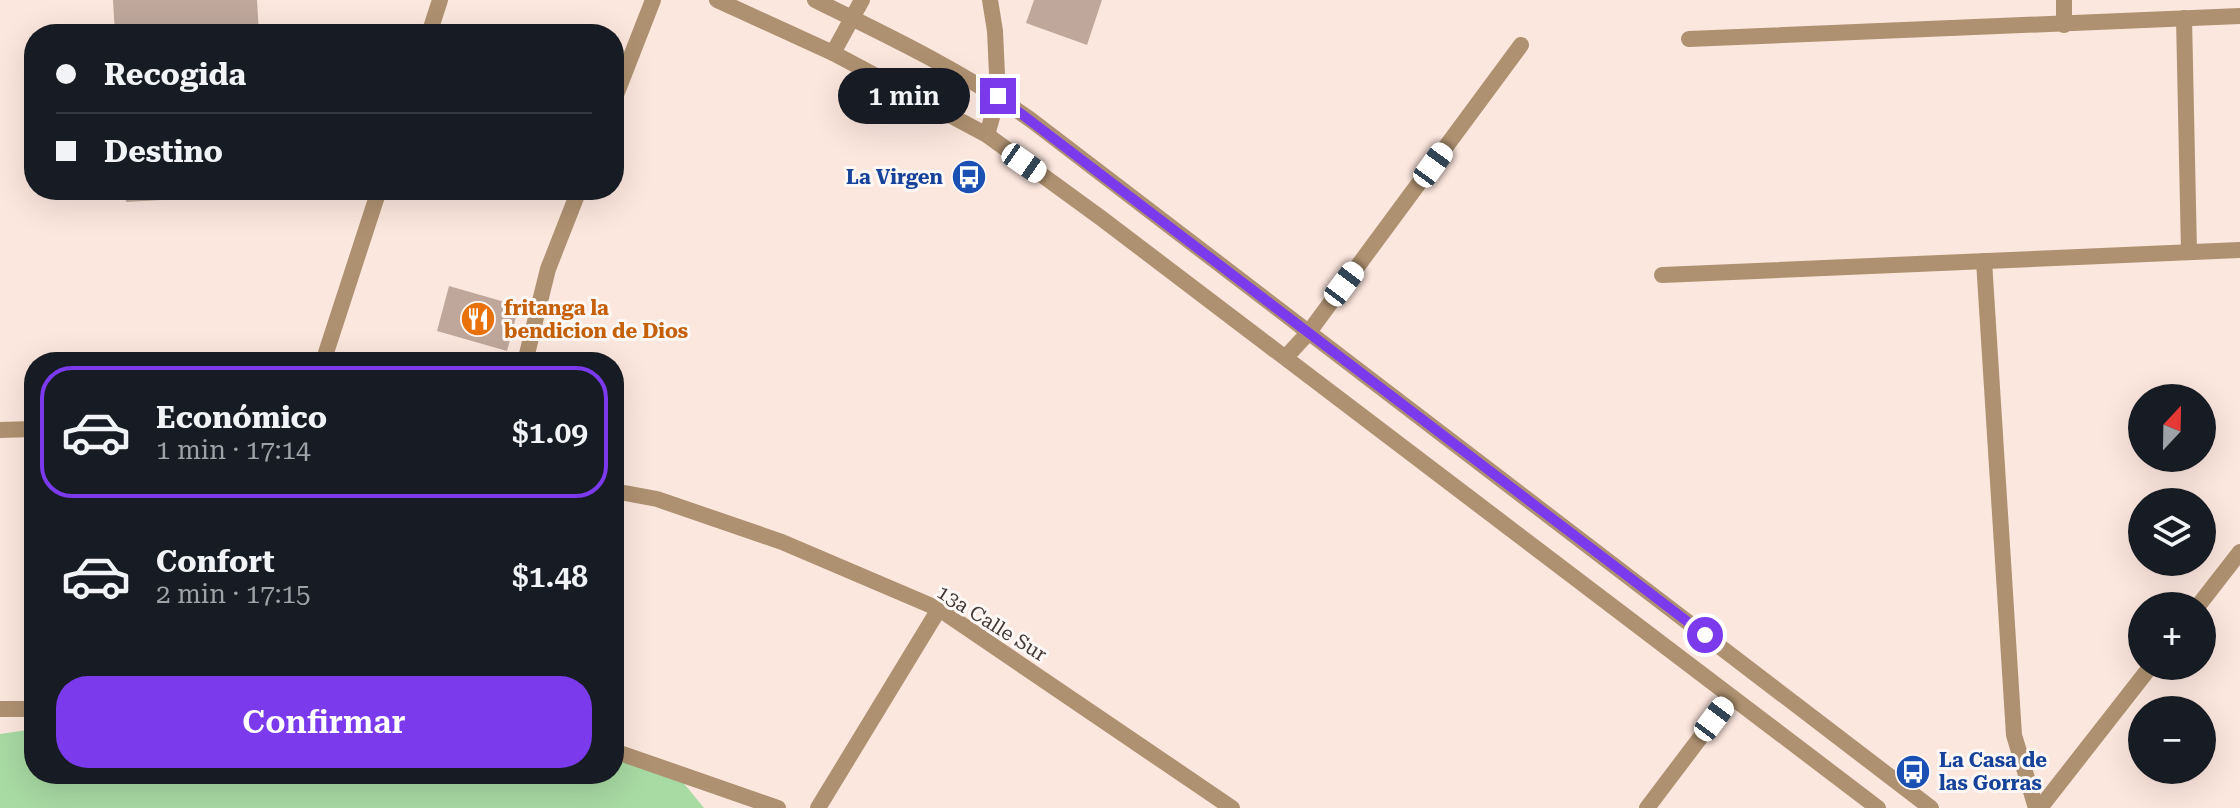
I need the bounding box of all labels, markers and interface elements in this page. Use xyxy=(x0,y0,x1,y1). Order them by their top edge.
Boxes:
text: Recogida xyxy=(104,57,246,92)
callout: 1 min xyxy=(838,68,970,124)
route end xyxy=(980,78,1016,114)
text: 1 min xyxy=(868,81,940,111)
text: Destino xyxy=(104,134,223,169)
car xyxy=(997,139,1051,187)
car xyxy=(1409,139,1457,191)
bus stop icon: La Virgen xyxy=(950,158,988,196)
place label: La Virgen xyxy=(846,165,944,189)
car xyxy=(1320,258,1368,310)
place label: fritanga la bendicion de Dios xyxy=(504,296,688,343)
restaurant icon: fritanga la bendicion de Dios xyxy=(459,300,497,338)
north arrow xyxy=(2128,384,2216,472)
map controls xyxy=(2128,384,2216,784)
icon: car xyxy=(60,396,132,468)
text: Económico xyxy=(156,400,327,435)
text: $1.09 xyxy=(512,415,588,450)
text: 1 min · 17:14 xyxy=(156,435,311,465)
button: layers xyxy=(2128,488,2216,576)
icon: car xyxy=(60,540,132,612)
text: Confort xyxy=(156,544,275,579)
text: $1.48 xyxy=(512,559,588,594)
text: 2 min · 17:15 xyxy=(156,579,311,609)
street label: 13a Calle Sur xyxy=(933,580,1051,666)
button: + xyxy=(2128,592,2216,680)
route start xyxy=(1687,617,1723,653)
button: Confirmar xyxy=(56,676,592,768)
car xyxy=(1690,693,1738,745)
button: − xyxy=(2128,696,2216,784)
place label: La Casa de las Gorras xyxy=(1939,748,2047,795)
bus stop icon: La Casa de las Gorras xyxy=(1894,753,1932,791)

